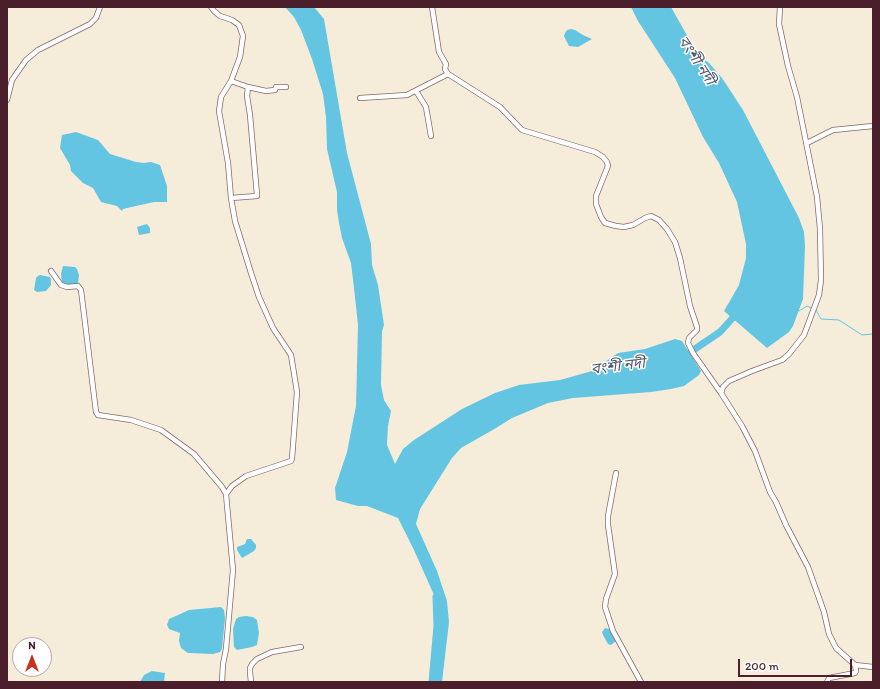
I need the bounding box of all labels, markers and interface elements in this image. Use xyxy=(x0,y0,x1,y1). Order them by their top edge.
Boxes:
water label: বংশী নদী xyxy=(674,33,718,89)
water label: বংশী নদী xyxy=(590,355,646,379)
north arrow xyxy=(12,637,52,677)
text: N xyxy=(28,639,36,652)
scale bar xyxy=(740,651,854,677)
text: 200 m xyxy=(745,659,779,673)

